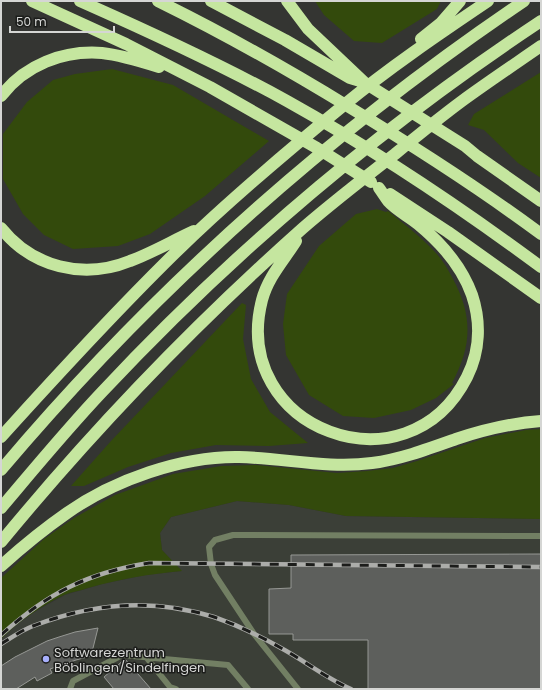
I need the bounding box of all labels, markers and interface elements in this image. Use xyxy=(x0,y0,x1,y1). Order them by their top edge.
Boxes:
scale bar xyxy=(10,8,114,34)
text: 50 m xyxy=(16,13,47,30)
place label: Softwarezentrum Böblingen/Sindelfingen xyxy=(54,643,205,677)
marker: Softwarezentrum Böblingen/Sindelfingen xyxy=(41,654,51,664)

